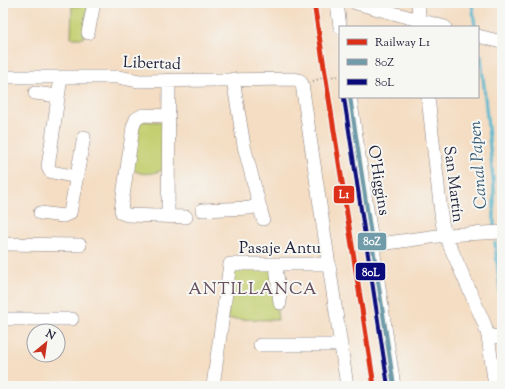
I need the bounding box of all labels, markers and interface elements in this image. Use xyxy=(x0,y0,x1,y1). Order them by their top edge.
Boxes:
legend xyxy=(339,26,479,98)
text: Railway L1 xyxy=(375,34,430,52)
street label: Libertad xyxy=(123,52,181,77)
text: 80Z xyxy=(375,54,394,72)
text: 80L xyxy=(375,74,395,92)
water label: Canal Papen xyxy=(464,120,494,210)
street label: O'Higgins xyxy=(361,144,394,217)
street label: San Martín xyxy=(436,145,469,225)
line badge: L1 xyxy=(333,185,355,204)
text: L1 xyxy=(338,187,349,203)
line badge: 80Z xyxy=(357,232,387,251)
text: 80Z xyxy=(363,234,382,250)
street label: Pasaje Antu xyxy=(239,238,321,261)
line badge: 80L xyxy=(355,262,386,281)
text: 80L xyxy=(362,265,380,281)
district label: ANTILLANCA xyxy=(188,278,318,302)
north arrow xyxy=(26,323,66,363)
text: N xyxy=(42,326,58,344)

